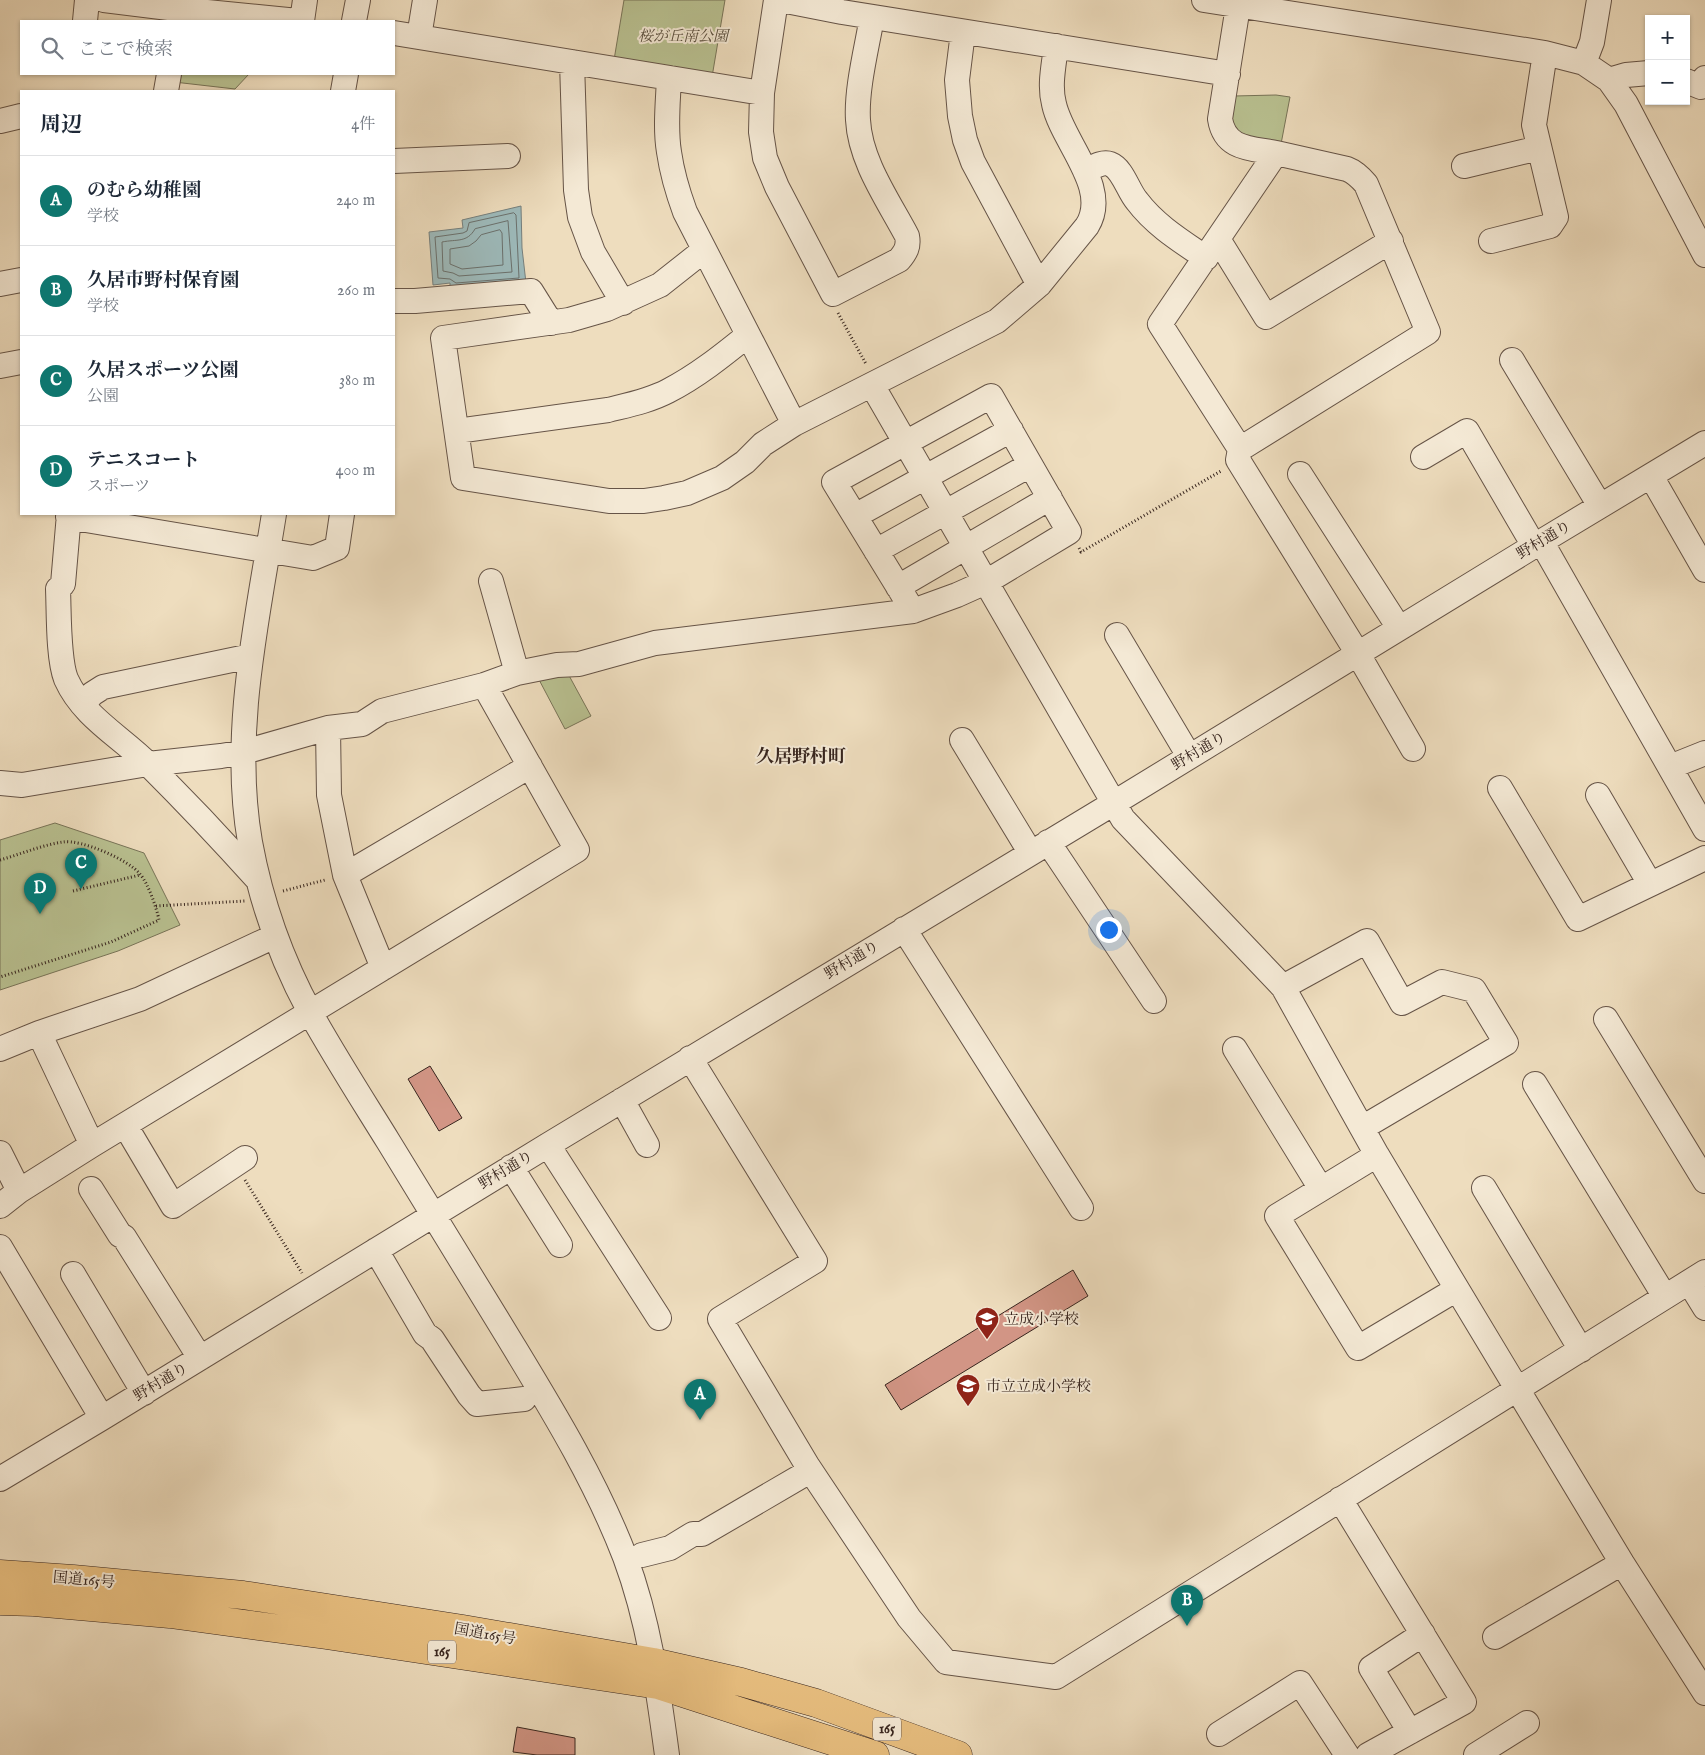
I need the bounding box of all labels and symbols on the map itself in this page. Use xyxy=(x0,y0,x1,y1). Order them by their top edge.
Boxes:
park label: 桜が丘南公園 xyxy=(638,27,731,46)
street label: 野村通り xyxy=(1513,516,1575,564)
street label: 野村通り xyxy=(1168,727,1230,775)
district label: 久居野村町 xyxy=(756,746,846,769)
pin: C xyxy=(65,848,97,889)
pin: D xyxy=(24,873,56,914)
your location xyxy=(1096,917,1122,943)
street label: 野村通り xyxy=(821,936,883,984)
street label: 野村通り xyxy=(475,1146,537,1194)
school or university icon: 立成小学校 xyxy=(974,1306,1000,1340)
place label: 立成小学校 xyxy=(1004,1310,1079,1329)
street label: 野村通り xyxy=(130,1358,192,1406)
school or university icon: 市立立成小学校 xyxy=(955,1373,981,1407)
place label: 市立立成小学校 xyxy=(986,1377,1091,1396)
pin: A xyxy=(684,1379,716,1420)
street label: 国道165号 xyxy=(52,1568,116,1592)
pin: B xyxy=(1171,1585,1203,1626)
street label: 国道165号 xyxy=(453,1619,517,1649)
road number: 165 xyxy=(428,1640,456,1664)
road number: 165 xyxy=(873,1718,901,1740)

